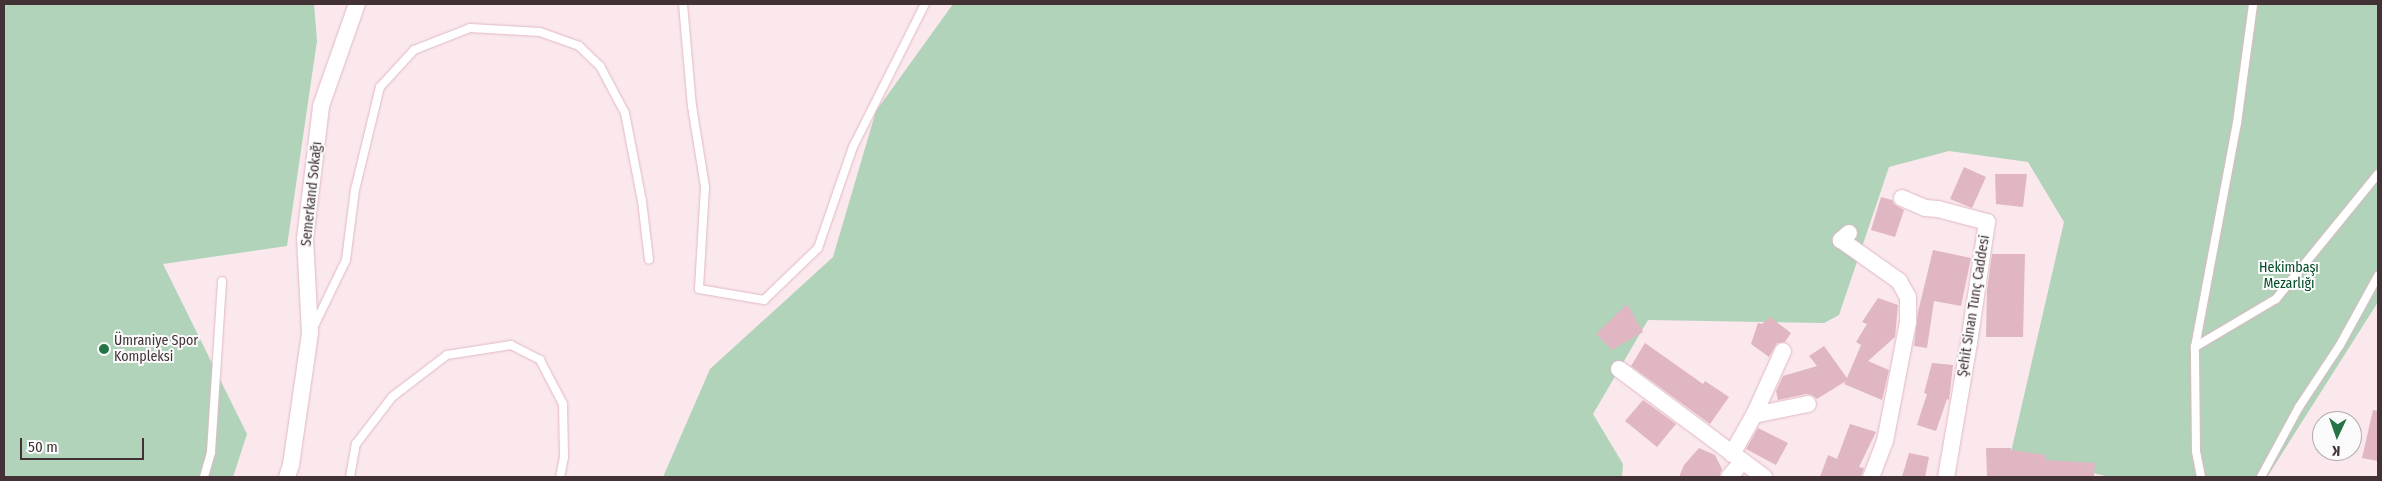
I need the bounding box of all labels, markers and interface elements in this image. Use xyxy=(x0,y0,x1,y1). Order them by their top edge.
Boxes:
street label: Semerkand Sokağı xyxy=(298,141,326,247)
street label: Şehit Sinan Tunç Caddesi xyxy=(1955,234,1993,378)
park label: Hekimbaşı Mezarlığı xyxy=(2259,260,2319,292)
place label: Ümraniye Spor Kompleksi xyxy=(114,333,198,366)
marker: Ümraniye Spor Kompleksi xyxy=(98,343,110,355)
north arrow xyxy=(2312,411,2362,461)
scale bar xyxy=(22,428,146,460)
text: 50 m xyxy=(28,438,58,456)
text: K xyxy=(2332,442,2341,459)

